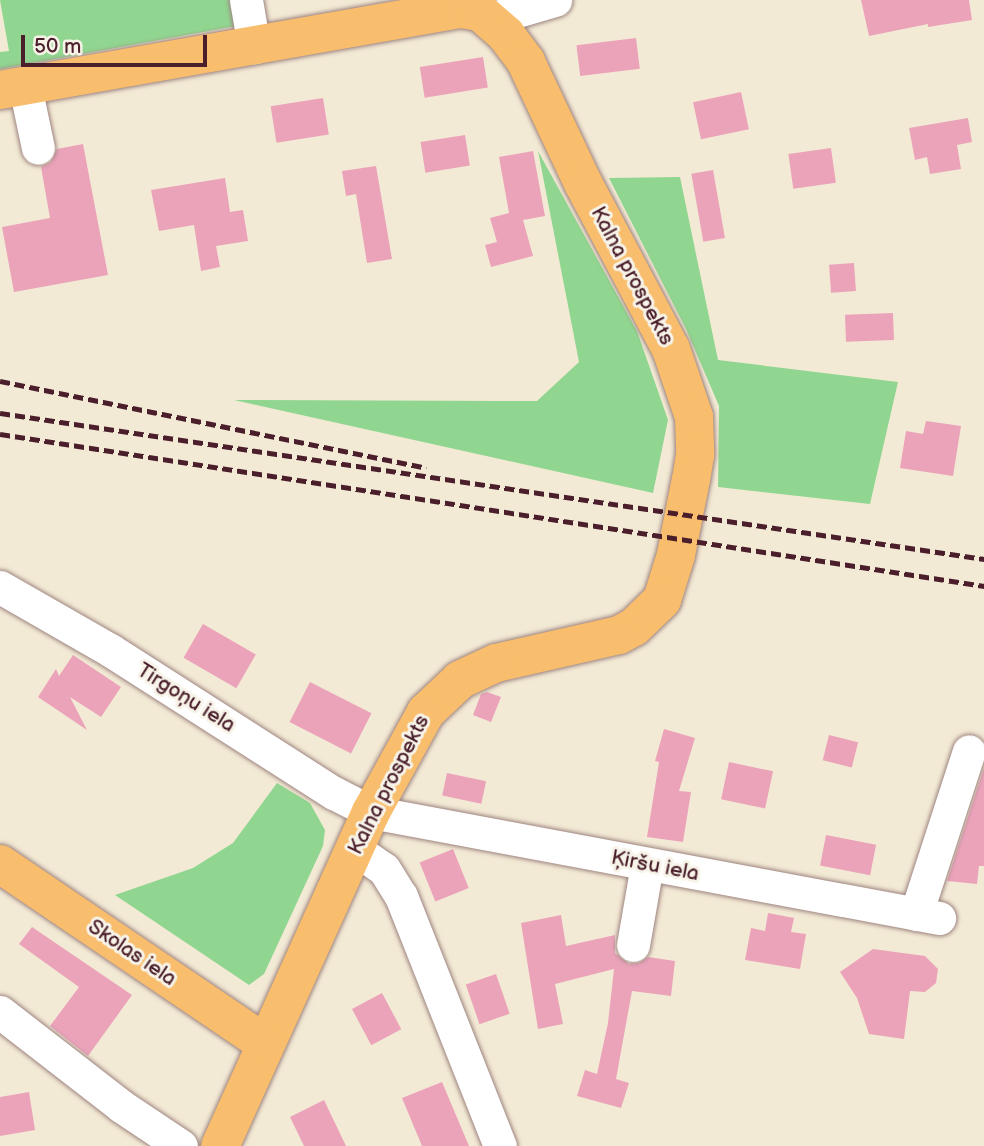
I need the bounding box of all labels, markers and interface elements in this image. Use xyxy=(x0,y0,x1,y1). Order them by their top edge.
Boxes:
scale bar xyxy=(24,21,210,65)
text: 50 m xyxy=(34,34,81,59)
street label: Kalna prospekts xyxy=(585,202,679,350)
street label: Tirgoņu iela xyxy=(132,658,240,738)
street label: Kalna prospekts xyxy=(343,711,435,859)
street label: Ķiršu iela xyxy=(609,845,701,887)
street label: Skolas iela xyxy=(83,914,181,992)

